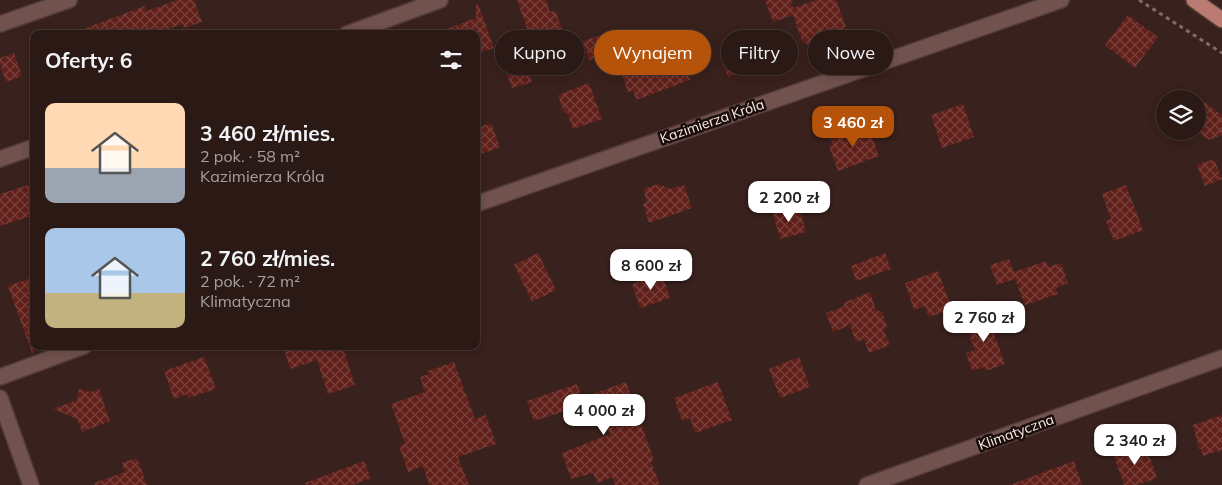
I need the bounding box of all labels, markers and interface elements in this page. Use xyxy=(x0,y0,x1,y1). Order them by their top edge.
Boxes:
chip: Kupno xyxy=(495,30,584,75)
chip: Wynajem xyxy=(594,30,711,75)
chip: Filtry xyxy=(721,30,798,75)
chip: Nowe xyxy=(808,30,893,75)
icon: filters xyxy=(437,46,465,74)
text: Oferty: 6 xyxy=(45,47,132,73)
map controls xyxy=(1156,90,1206,140)
button: layers xyxy=(1156,90,1206,140)
street label: Kazimierza Króla xyxy=(658,95,766,147)
pin: 3 460 zł xyxy=(801,106,905,148)
text: 3 460 zł xyxy=(823,112,883,132)
text: 3 460 zł/mies. xyxy=(200,120,335,146)
icon: home xyxy=(85,123,145,183)
text: 2 pok. · 58 m² xyxy=(200,146,300,166)
text: Kazimierza Króla xyxy=(200,166,325,186)
pin: 2 200 zł xyxy=(737,180,841,223)
text: 2 200 zł xyxy=(759,187,819,207)
text: 2 760 zł/mies. xyxy=(200,245,335,271)
icon: home xyxy=(85,248,145,308)
pin: 8 600 zł xyxy=(599,248,703,291)
text: 8 600 zł xyxy=(621,255,681,275)
text: 2 pok. · 72 m² xyxy=(200,271,300,291)
text: Klimatyczna xyxy=(200,291,291,311)
pin: 2 760 zł xyxy=(932,300,1036,343)
text: 2 760 zł xyxy=(954,307,1014,327)
pin: 4 000 zł xyxy=(552,394,656,436)
text: 4 000 zł xyxy=(574,400,634,420)
street label: Klimatyczna xyxy=(976,410,1056,454)
pin: 2 340 zł xyxy=(1083,424,1187,466)
text: 2 340 zł xyxy=(1105,430,1165,450)

